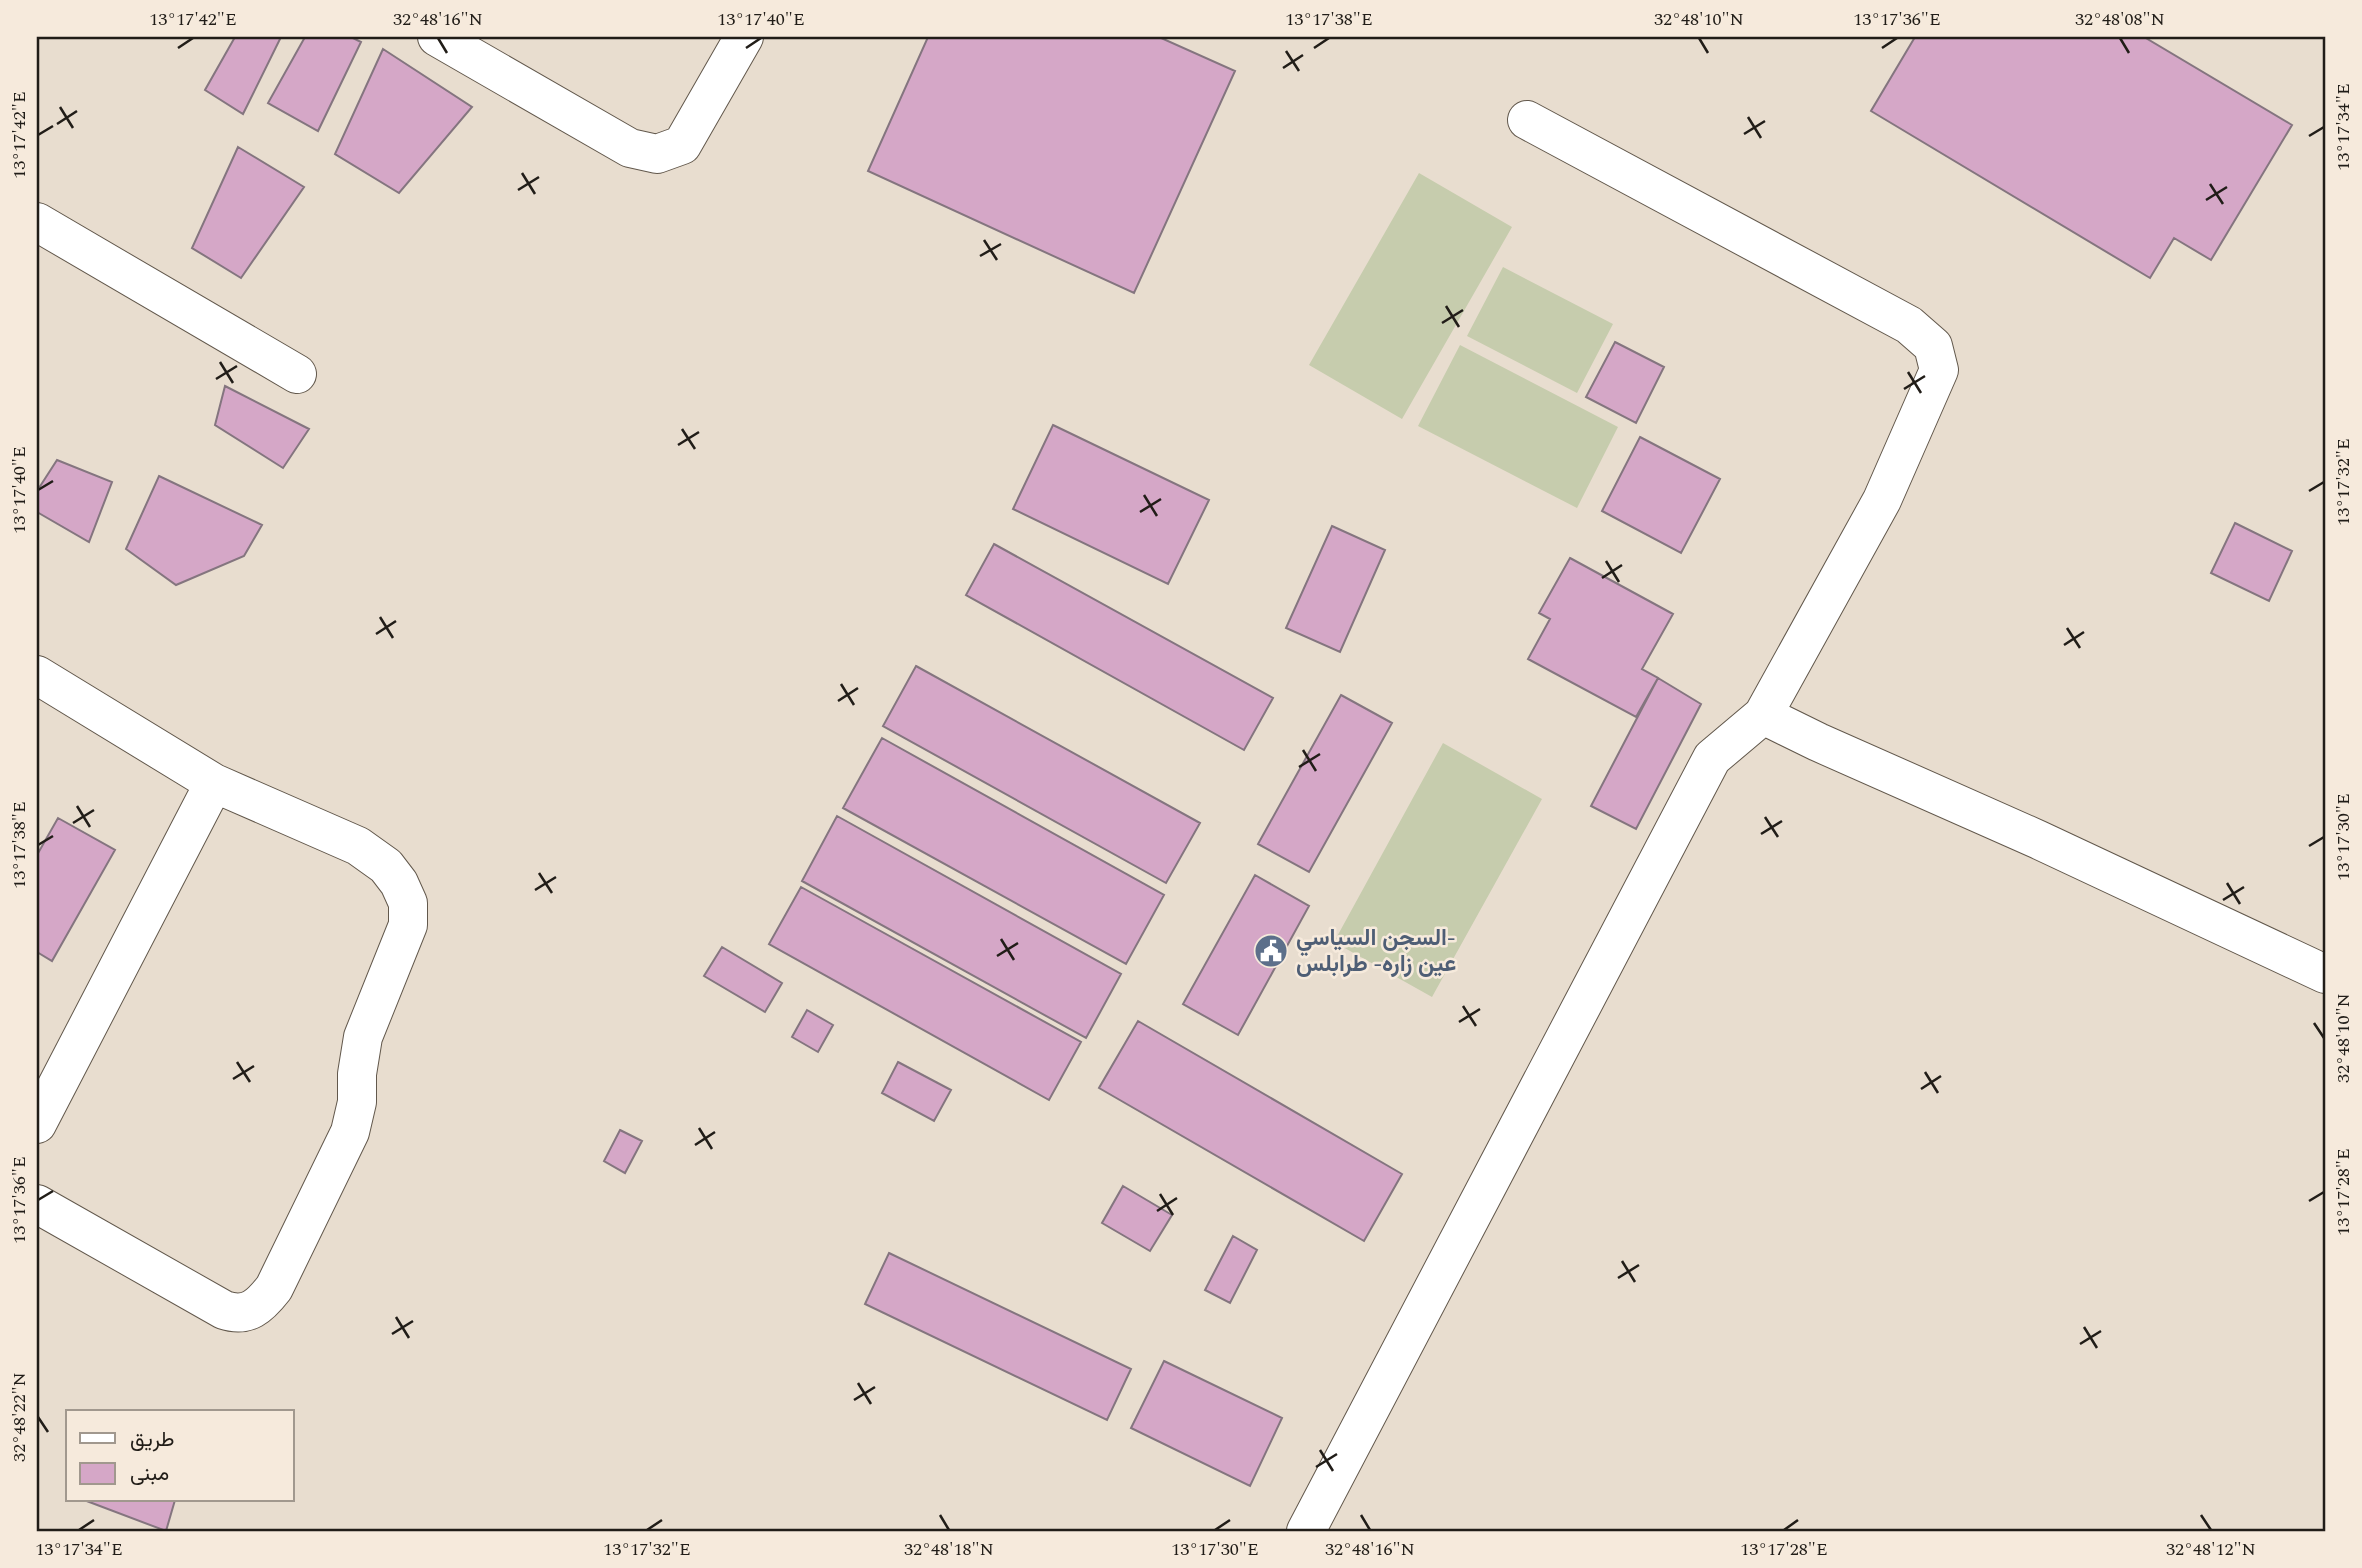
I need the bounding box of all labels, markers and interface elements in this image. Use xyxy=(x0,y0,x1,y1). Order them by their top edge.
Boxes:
text: 13°17'42"E xyxy=(149,6,237,33)
text: 32°48'16"N xyxy=(393,6,483,33)
text: 13°17'40"E xyxy=(717,6,805,33)
text: 13°17'38"E xyxy=(1285,6,1373,33)
text: 32°48'10"N xyxy=(1654,6,1744,33)
text: 13°17'36"E xyxy=(1853,6,1941,33)
text: 32°48'08"N xyxy=(2075,6,2165,33)
text: 13°17'34"E xyxy=(2330,83,2357,171)
text: 13°17'42"E xyxy=(6,91,33,179)
text: 13°17'32"E xyxy=(2330,438,2357,526)
text: 13°17'40"E xyxy=(6,446,33,534)
text: 13°17'30"E xyxy=(2330,793,2357,881)
text: 13°17'38"E xyxy=(6,801,33,889)
place label: السجن السياسي- عين زاره- طرابلس xyxy=(1296,921,1456,982)
public building icon: السجن السياسي- عين زاره- طرابلس xyxy=(1252,932,1290,970)
text: 32°48'10"N xyxy=(2330,993,2357,1083)
text: 13°17'28"E xyxy=(2330,1148,2357,1236)
text: 13°17'36"E xyxy=(6,1156,33,1244)
text: 32°48'22"N xyxy=(6,1372,33,1462)
legend xyxy=(66,1410,294,1502)
text: طريق xyxy=(130,1424,175,1456)
text: مبنى xyxy=(130,1458,169,1490)
text: 13°17'34"E xyxy=(35,1536,123,1563)
text: 13°17'32"E xyxy=(603,1536,691,1563)
text: 32°48'18"N xyxy=(904,1536,994,1563)
text: 13°17'30"E xyxy=(1171,1536,1259,1563)
text: 32°48'16"N xyxy=(1325,1536,1415,1563)
text: 13°17'28"E xyxy=(1740,1536,1828,1563)
text: 32°48'12"N xyxy=(2166,1536,2256,1563)

